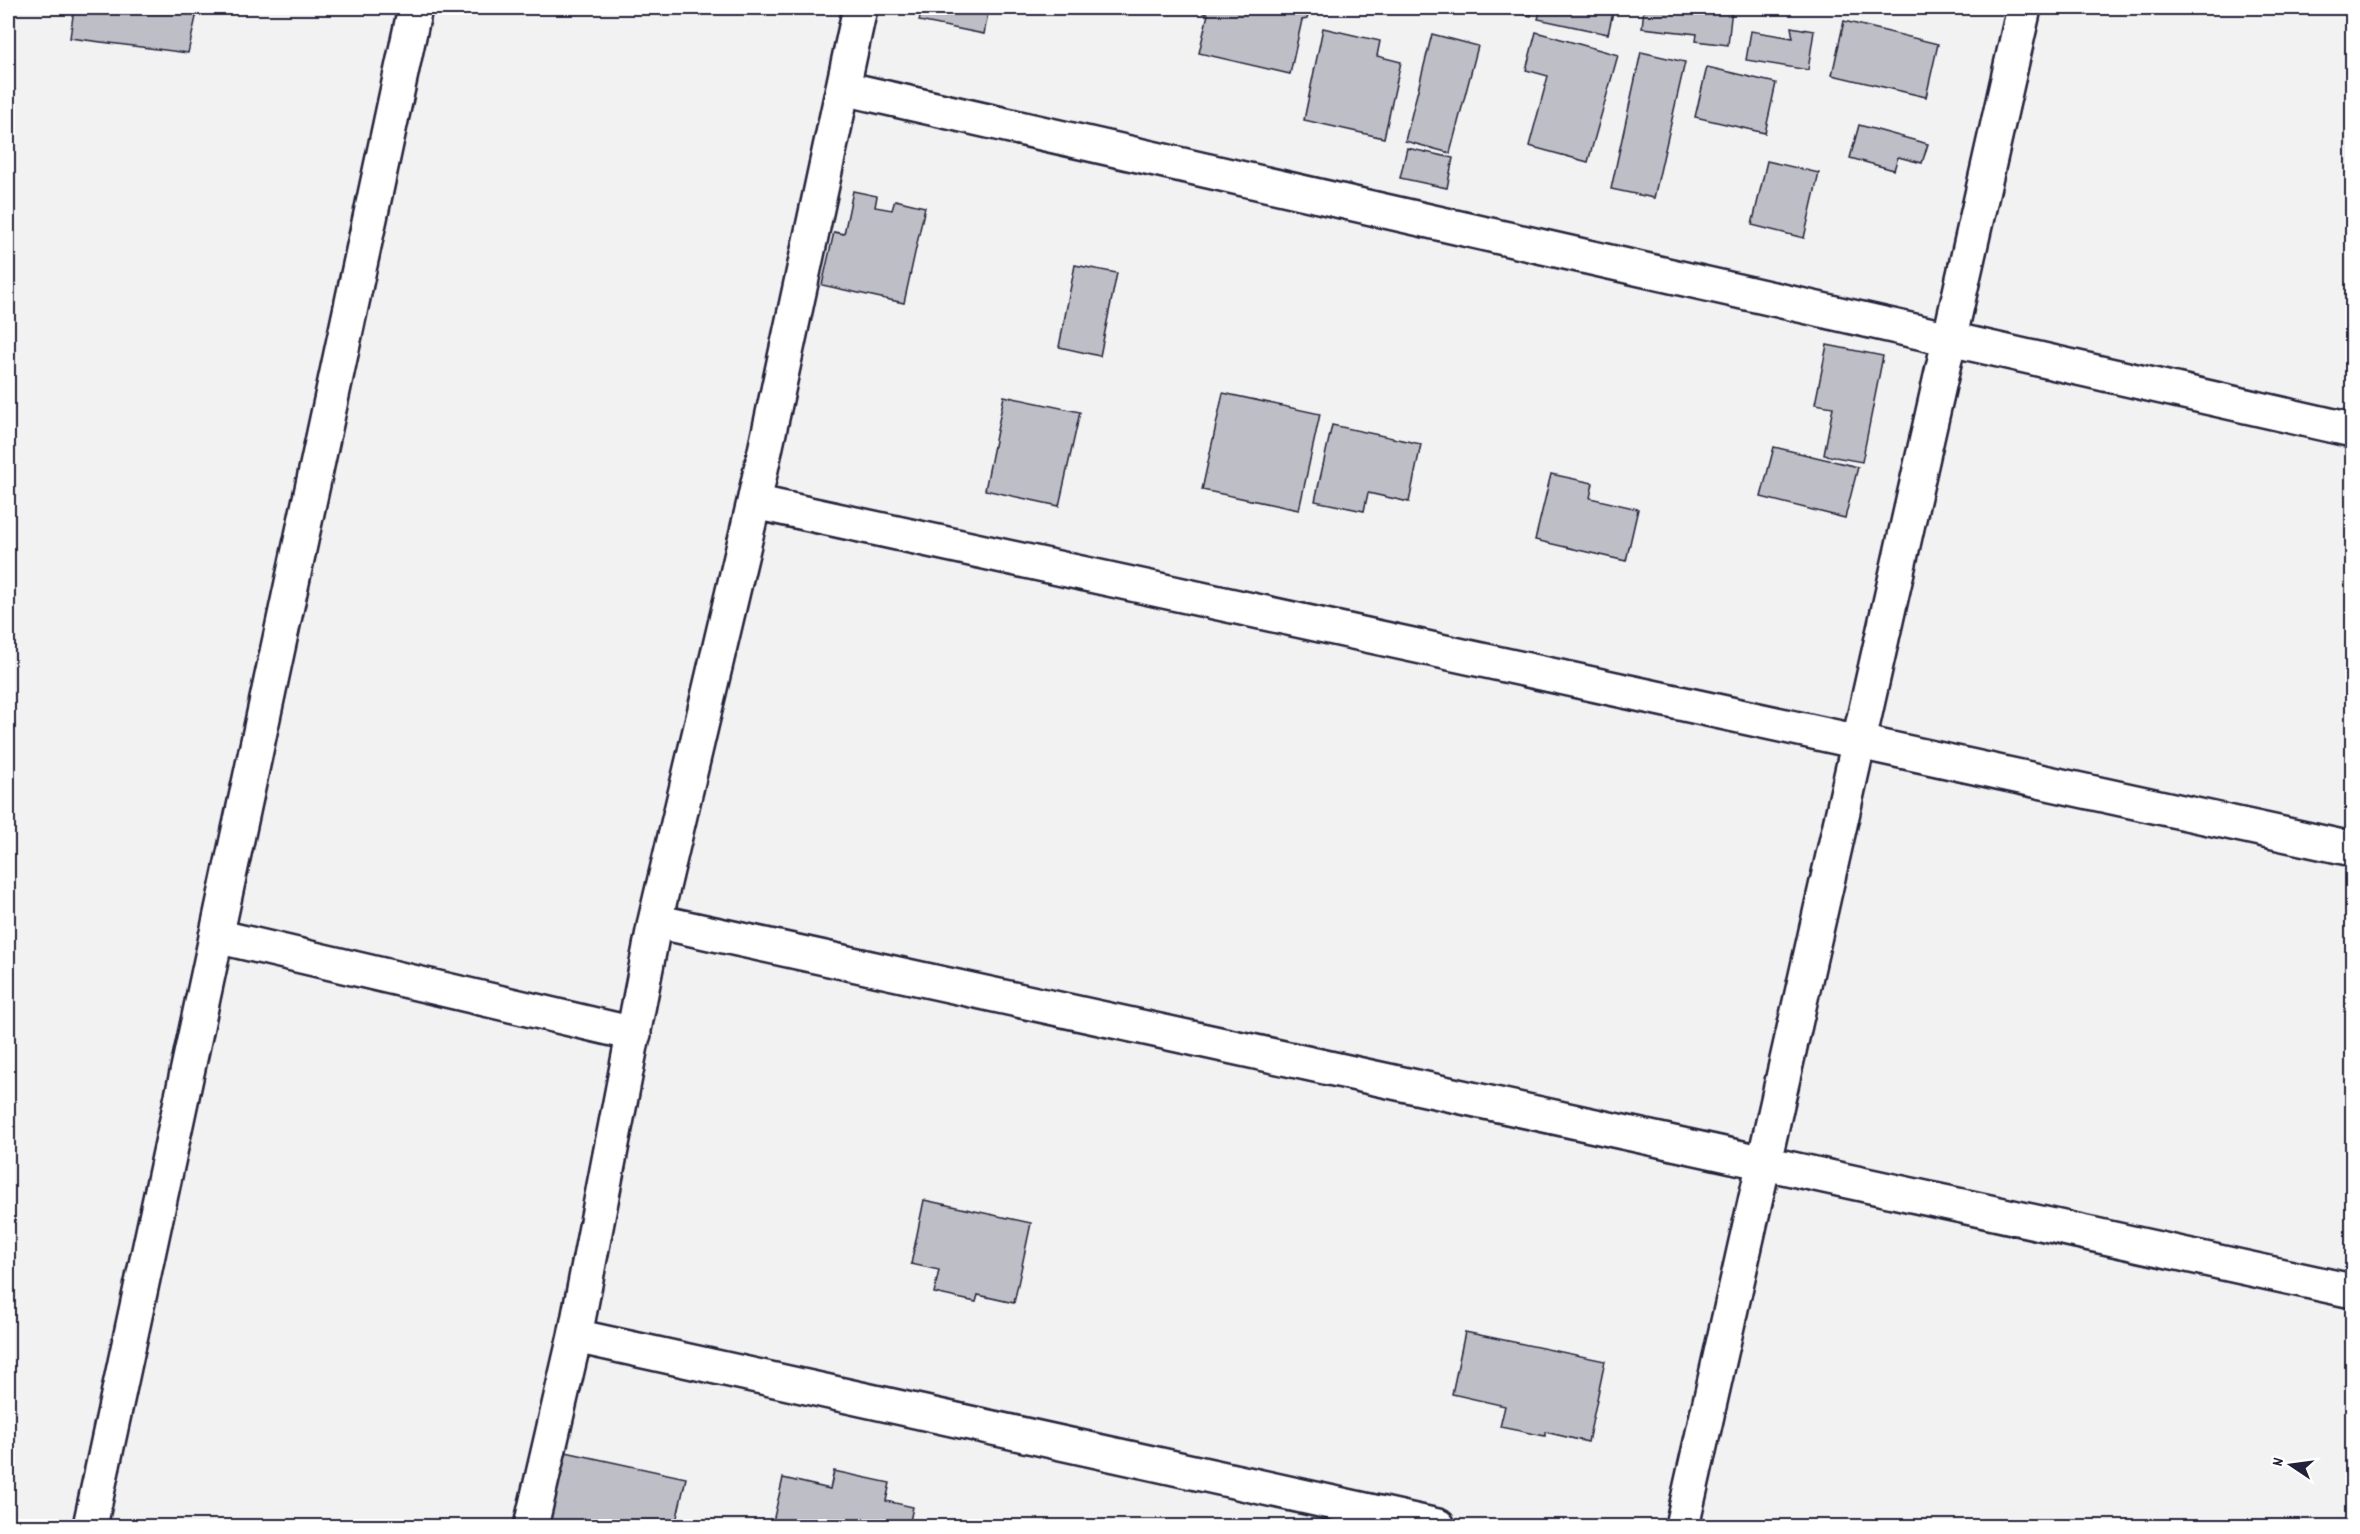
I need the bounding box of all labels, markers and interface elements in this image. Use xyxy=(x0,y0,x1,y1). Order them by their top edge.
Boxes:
north arrow xyxy=(2261,1435,2321,1495)
text: N xyxy=(2267,1456,2291,1469)

